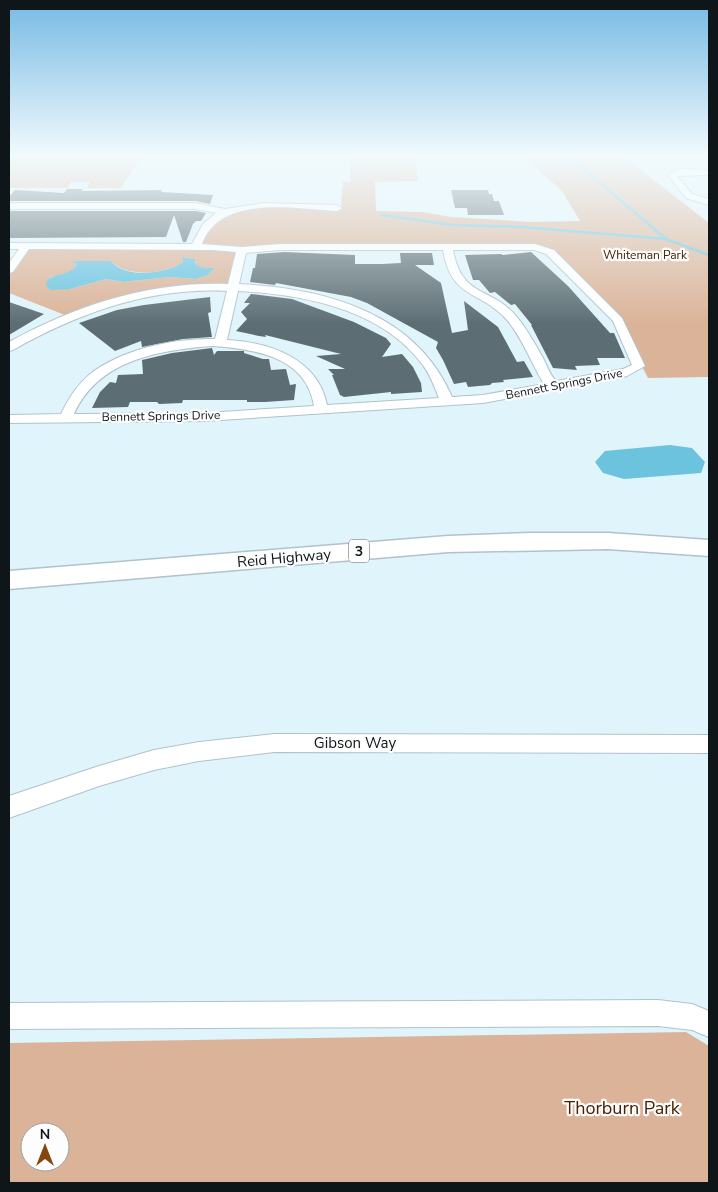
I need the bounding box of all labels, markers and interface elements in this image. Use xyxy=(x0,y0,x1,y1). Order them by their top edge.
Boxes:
park label: Whiteman Park xyxy=(603,247,688,263)
street label: Bennett Springs Drive xyxy=(504,365,624,403)
street label: Bennett Springs Drive xyxy=(102,407,220,425)
road number: 3 xyxy=(349,540,369,562)
street label: Reid Highway xyxy=(236,544,332,572)
street label: Gibson Way xyxy=(314,733,396,753)
park label: Thorburn Park xyxy=(564,1096,681,1120)
north arrow xyxy=(20,1122,70,1172)
text: N xyxy=(40,1125,50,1144)

